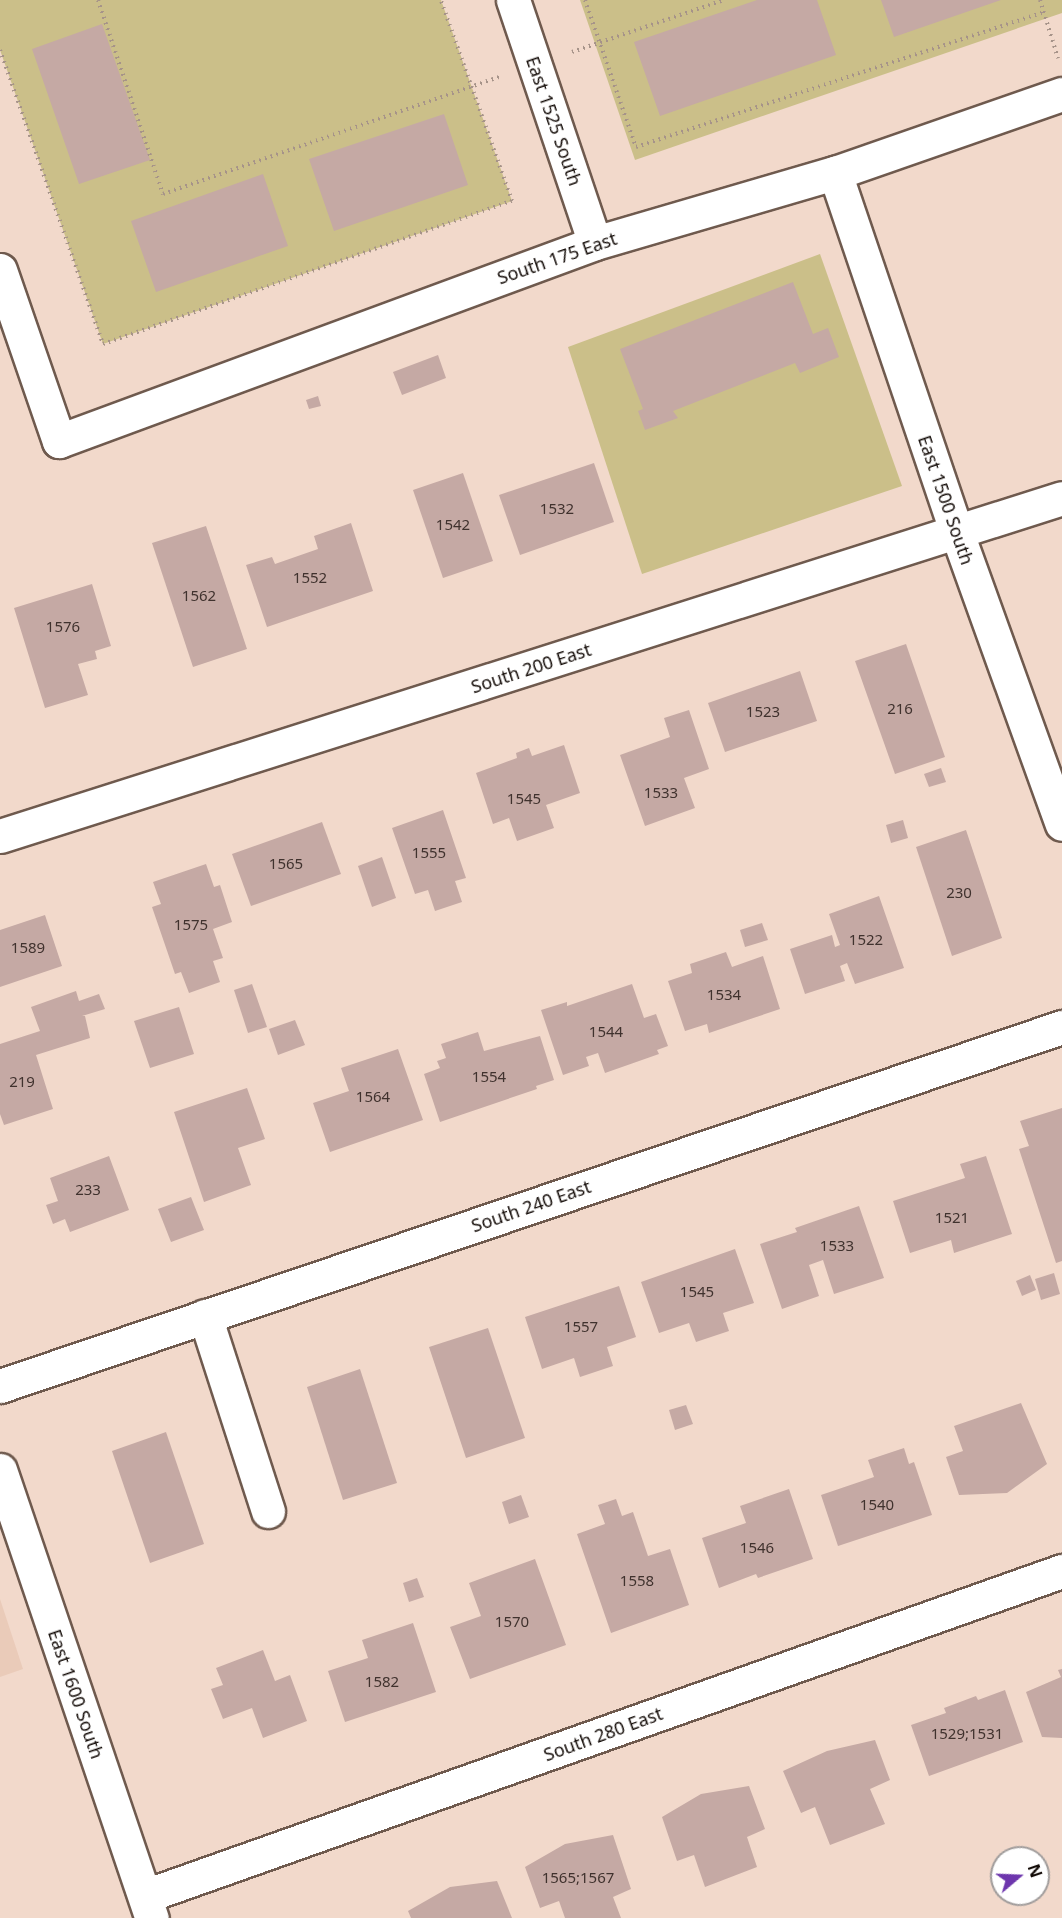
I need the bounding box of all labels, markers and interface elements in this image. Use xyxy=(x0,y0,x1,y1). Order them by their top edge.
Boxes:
street label: East 1525 South xyxy=(522,54,586,188)
street label: South 175 East xyxy=(494,227,620,289)
street label: East 1500 South xyxy=(914,433,978,567)
house number: 1532 xyxy=(540,500,574,518)
house number: 1542 xyxy=(436,516,470,534)
house number: 1552 xyxy=(293,569,327,587)
house number: 1562 xyxy=(182,587,216,605)
house number: 1576 xyxy=(46,618,80,636)
street label: South 200 East xyxy=(468,638,594,698)
house number: 216 xyxy=(887,700,913,718)
house number: 1523 xyxy=(746,703,780,721)
house number: 1533 xyxy=(644,784,678,802)
house number: 1545 xyxy=(507,790,541,808)
house number: 1555 xyxy=(412,844,446,862)
house number: 1565 xyxy=(269,855,303,873)
house number: 230 xyxy=(946,884,972,902)
house number: 1575 xyxy=(174,916,208,934)
house number: 1522 xyxy=(849,931,883,949)
house number: 1589 xyxy=(11,939,45,957)
house number: 1534 xyxy=(707,986,741,1004)
house number: 1544 xyxy=(589,1023,623,1041)
house number: 1554 xyxy=(472,1068,506,1086)
house number: 219 xyxy=(9,1073,35,1091)
house number: 1564 xyxy=(356,1088,390,1106)
street label: South 240 East xyxy=(468,1175,594,1237)
house number: 233 xyxy=(75,1181,101,1199)
house number: 1521 xyxy=(935,1209,969,1227)
house number: 1533 xyxy=(820,1237,854,1255)
house number: 1545 xyxy=(680,1283,714,1301)
house number: 1557 xyxy=(564,1318,598,1336)
house number: 1540 xyxy=(860,1496,894,1514)
house number: 1546 xyxy=(740,1539,774,1557)
house number: 1558 xyxy=(620,1572,654,1590)
house number: 1570 xyxy=(495,1613,529,1631)
street label: East 1600 South xyxy=(44,1627,108,1761)
house number: 1582 xyxy=(365,1673,399,1691)
street label: South 280 East xyxy=(541,1702,665,1766)
house number: 1529;1531 xyxy=(931,1725,1003,1743)
north arrow xyxy=(990,1846,1050,1906)
text: N xyxy=(1023,1861,1048,1881)
house number: 1565;1567 xyxy=(542,1869,614,1887)

